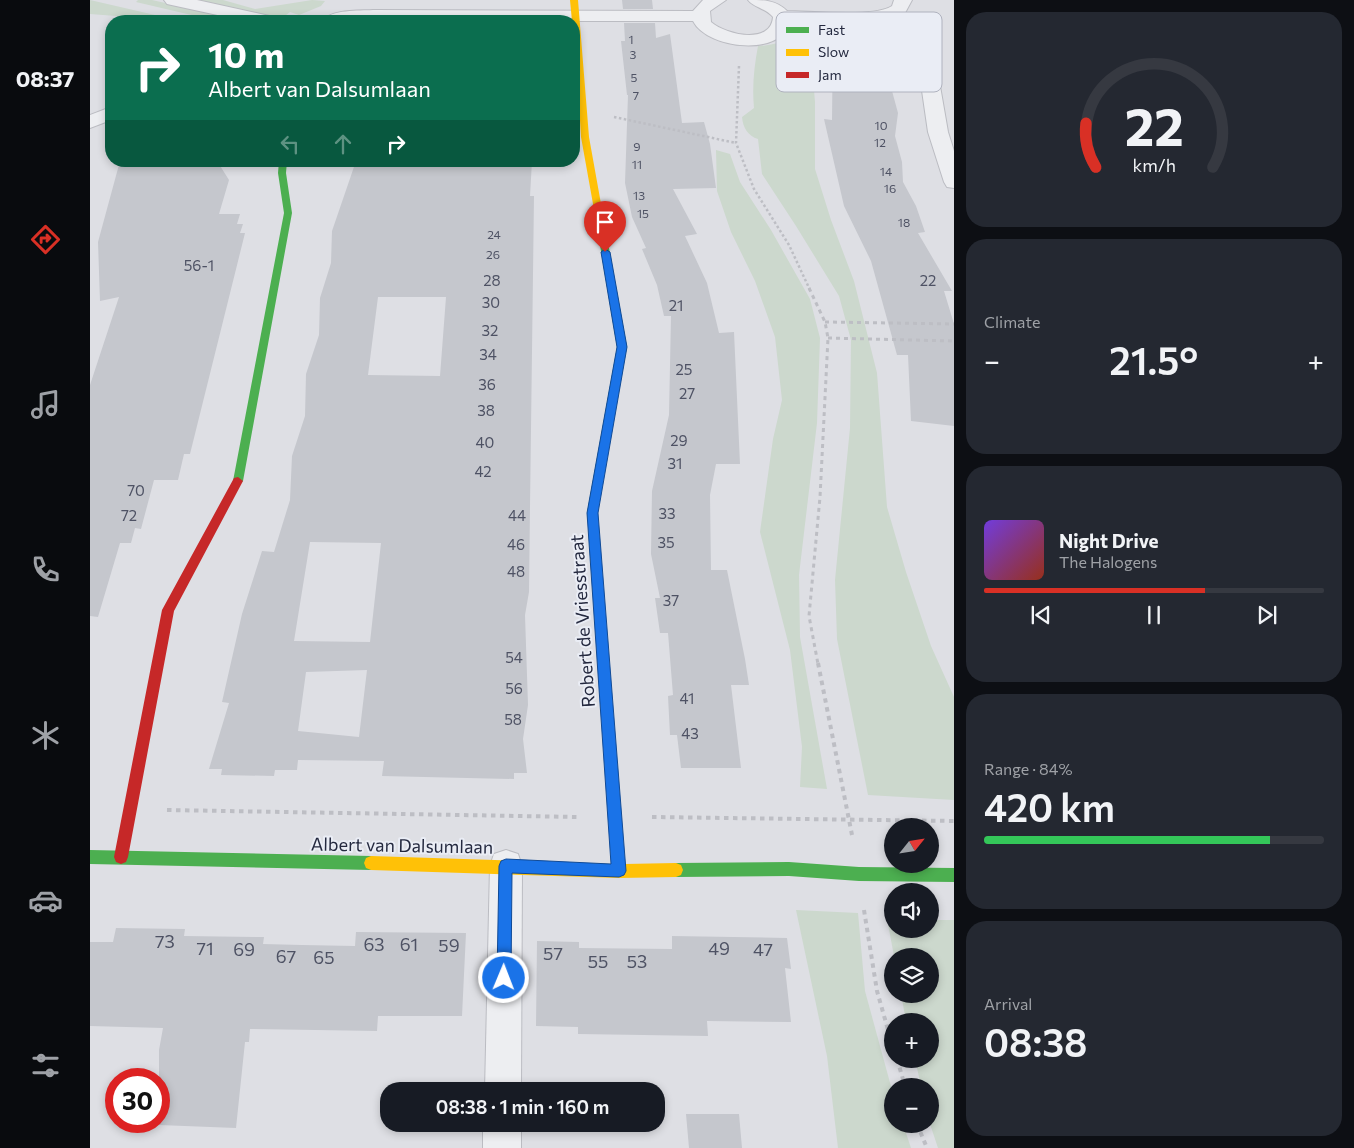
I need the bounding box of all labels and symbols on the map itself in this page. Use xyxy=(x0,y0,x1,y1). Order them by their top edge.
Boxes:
legend xyxy=(776,12,942,92)
text: Fast xyxy=(818,21,845,38)
house number: 1 xyxy=(628,32,634,46)
text: Slow xyxy=(818,43,849,60)
house number: 3 xyxy=(630,47,637,61)
text: Jam xyxy=(818,66,842,83)
house number: 5 xyxy=(631,70,638,84)
house number: 7 xyxy=(633,88,639,102)
house number: 10 xyxy=(875,118,888,132)
house number: 12 xyxy=(874,135,886,149)
house number: 9 xyxy=(633,139,641,153)
house number: 11 xyxy=(632,157,642,171)
house number: 14 xyxy=(880,164,892,178)
house number: 16 xyxy=(884,181,896,195)
house number: 13 xyxy=(633,188,645,202)
pin xyxy=(584,201,626,252)
house number: 15 xyxy=(637,206,649,220)
house number: 18 xyxy=(898,215,910,229)
house number: 24 xyxy=(487,227,501,241)
house number: 26 xyxy=(486,247,500,261)
house number: 56-1 xyxy=(184,256,214,274)
house number: 28 xyxy=(483,271,501,289)
house number: 22 xyxy=(920,271,936,289)
house number: 30 xyxy=(482,293,500,311)
house number: 21 xyxy=(669,296,683,314)
house number: 32 xyxy=(482,321,498,339)
house number: 34 xyxy=(479,345,497,363)
house number: 25 xyxy=(676,360,692,378)
house number: 36 xyxy=(478,375,496,393)
house number: 27 xyxy=(679,384,695,402)
house number: 38 xyxy=(477,401,495,419)
house number: 29 xyxy=(670,431,688,449)
house number: 40 xyxy=(476,433,494,451)
house number: 31 xyxy=(668,454,682,472)
house number: 42 xyxy=(474,462,492,480)
house number: 70 xyxy=(127,481,145,499)
house number: 33 xyxy=(658,504,676,522)
house number: 72 xyxy=(121,506,137,524)
house number: 44 xyxy=(508,506,526,524)
house number: 35 xyxy=(657,533,675,551)
street label: Robert de Vriesstraat xyxy=(565,534,599,708)
house number: 46 xyxy=(507,535,525,553)
house number: 48 xyxy=(507,562,525,580)
house number: 37 xyxy=(663,591,679,609)
house number: 54 xyxy=(505,648,523,666)
house number: 56 xyxy=(505,679,523,697)
house number: 41 xyxy=(680,689,694,707)
house number: 58 xyxy=(504,710,522,728)
house number: 43 xyxy=(681,724,699,742)
north arrow xyxy=(884,818,939,872)
street label: Albert van Dalsumlaan xyxy=(311,832,493,858)
house number: 73 xyxy=(155,930,175,952)
house number: 63 xyxy=(363,933,385,955)
house number: 61 xyxy=(400,933,418,955)
house number: 59 xyxy=(438,934,460,956)
house number: 71 xyxy=(196,937,214,959)
house number: 49 xyxy=(708,937,730,959)
house number: 69 xyxy=(233,938,255,960)
house number: 47 xyxy=(753,938,773,960)
house number: 57 xyxy=(543,942,563,964)
house number: 67 xyxy=(276,945,296,967)
house number: 65 xyxy=(313,946,335,968)
house number: 55 xyxy=(588,950,608,972)
house number: 53 xyxy=(627,950,647,972)
position arrow xyxy=(477,951,529,1003)
speed limit sign: 30 xyxy=(105,1068,170,1133)

